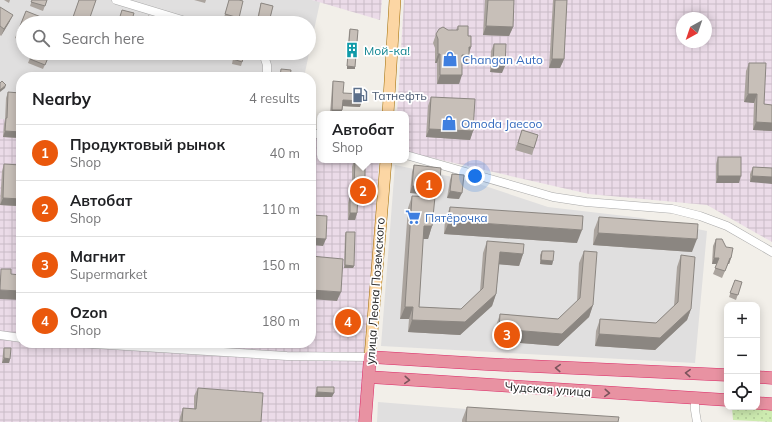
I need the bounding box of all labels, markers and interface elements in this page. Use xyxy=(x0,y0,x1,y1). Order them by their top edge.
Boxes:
north arrow xyxy=(676,12,712,48)
search box xyxy=(16,16,316,60)
icon: search xyxy=(30,27,52,49)
text: Search here xyxy=(62,29,144,48)
building icon: Мой-ка! xyxy=(343,41,361,59)
place label: Мой-ка! xyxy=(364,43,410,58)
shop icon: Changan Auto xyxy=(441,50,459,68)
place label: Changan Auto xyxy=(462,52,543,67)
fuel station icon: Татнефть xyxy=(351,86,369,104)
text: Nearby xyxy=(32,88,91,109)
place label: Татнефть xyxy=(372,88,427,103)
text: 4 results xyxy=(249,90,300,106)
popup xyxy=(317,111,409,163)
shop icon: Omoda Jaecoo xyxy=(440,114,458,132)
place label: Omoda Jaecoo xyxy=(461,116,543,131)
text: Автобат xyxy=(332,120,394,139)
text: Продуктовый рынок xyxy=(70,135,225,154)
text: Shop xyxy=(332,139,363,155)
text: 1 xyxy=(41,145,49,161)
text: 40 m xyxy=(270,145,300,161)
text: Shop xyxy=(70,154,101,170)
your location xyxy=(465,166,485,186)
pin: 1 xyxy=(416,170,442,200)
pin: 2 xyxy=(350,176,376,206)
text: Автобат xyxy=(70,191,132,210)
text: 2 xyxy=(41,201,49,217)
text: 110 m xyxy=(262,201,300,217)
supermarket icon: Пятёрочка xyxy=(404,208,422,226)
text: Shop xyxy=(70,210,101,226)
place label: Пятёрочка xyxy=(425,210,488,225)
street label: улица Леона Поземского xyxy=(362,217,388,365)
text: Магнит xyxy=(70,247,125,266)
text: 3 xyxy=(41,257,49,273)
text: 150 m xyxy=(262,257,300,273)
text: Supermarket xyxy=(70,266,147,282)
map controls xyxy=(724,302,760,410)
button: + xyxy=(724,302,760,338)
text: Ozon xyxy=(70,303,107,322)
pin: 4 xyxy=(335,307,361,337)
text: 4 xyxy=(41,313,49,329)
text: 180 m xyxy=(262,313,300,329)
pin: 3 xyxy=(494,320,520,350)
text: Shop xyxy=(70,322,101,338)
button: − xyxy=(724,338,760,374)
one-way arrow xyxy=(555,363,561,372)
one-way arrow xyxy=(685,369,691,377)
button: locate xyxy=(724,374,760,410)
one-way arrow xyxy=(404,375,410,384)
street label: Чудская улица xyxy=(504,379,592,399)
one-way arrow xyxy=(604,388,610,397)

